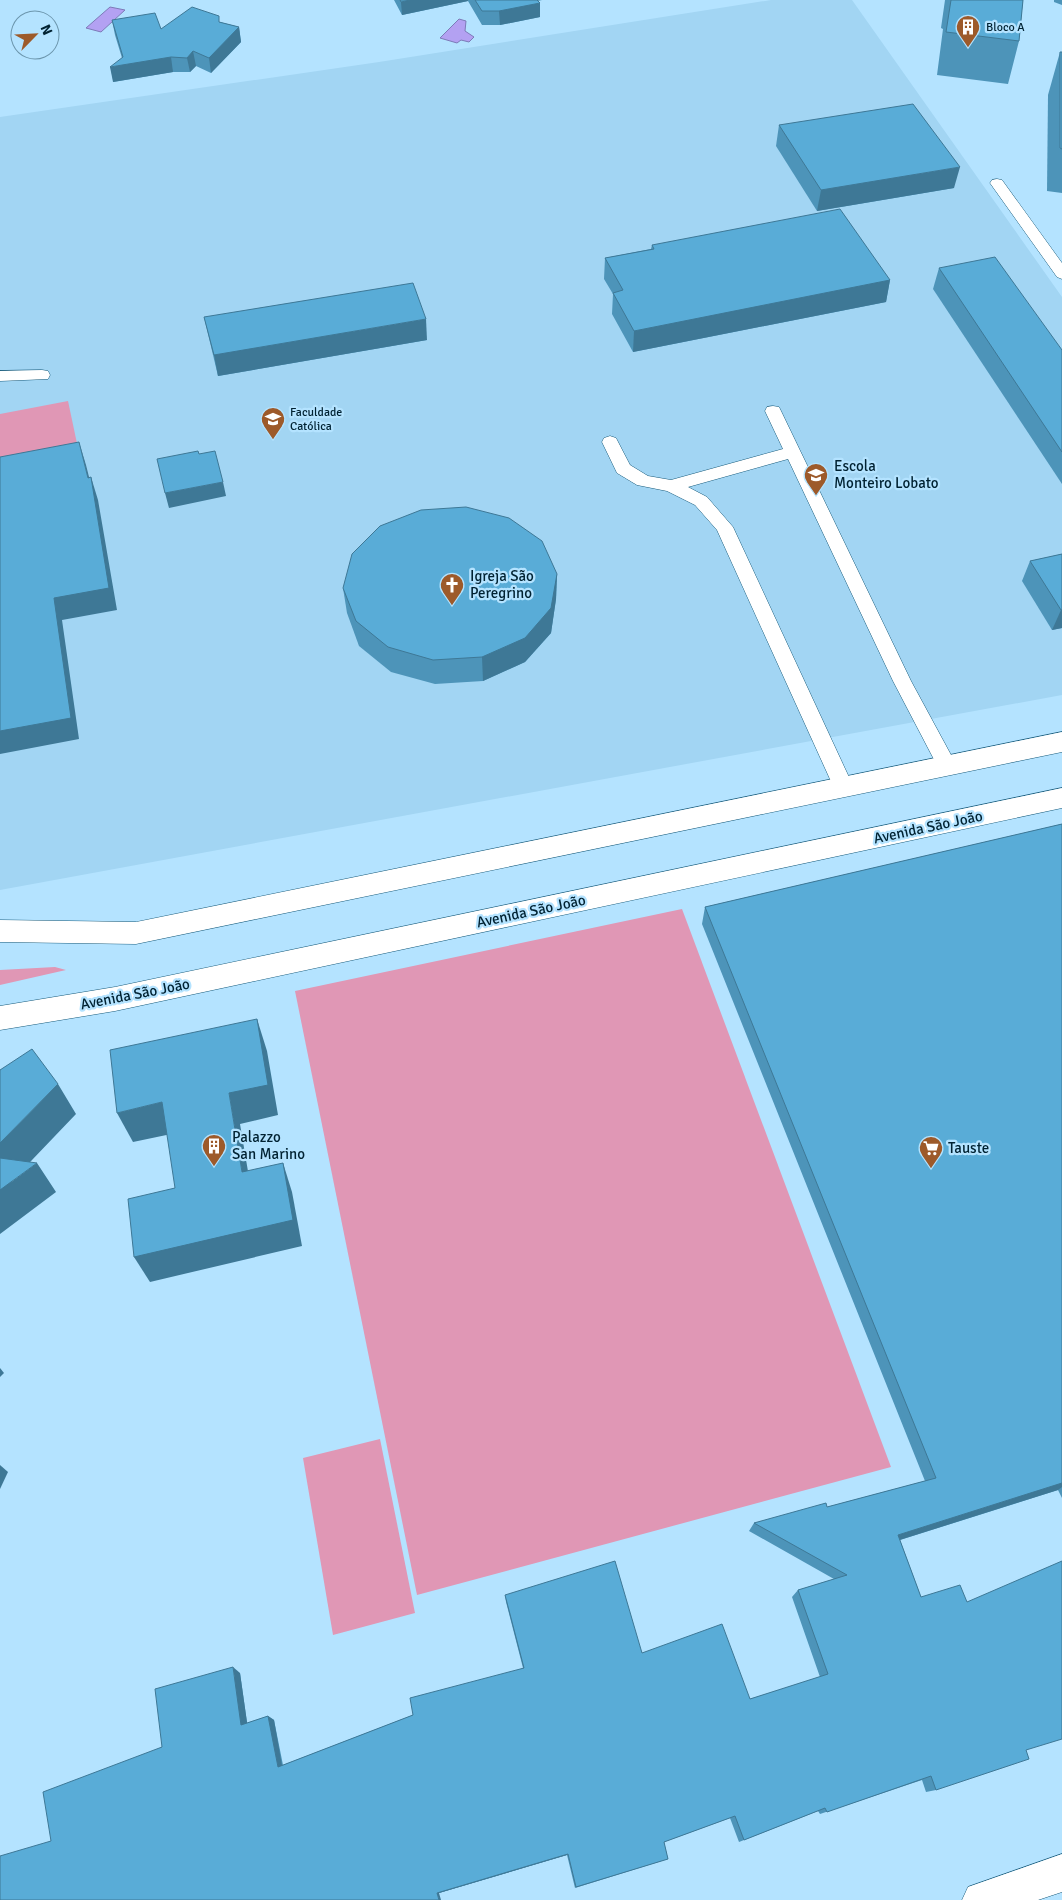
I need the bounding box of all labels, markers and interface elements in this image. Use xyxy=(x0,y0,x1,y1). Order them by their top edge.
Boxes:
north arrow xyxy=(10,10,60,60)
building icon: Bloco A xyxy=(955,14,981,48)
place label: Bloco A xyxy=(986,20,1025,35)
text: N xyxy=(37,22,56,38)
place label: Faculdade Católica xyxy=(290,405,342,434)
school or university icon: Faculdade Católica xyxy=(260,406,286,440)
place label: Escola Monteiro Lobato xyxy=(834,457,939,492)
school or university icon: Escola Monteiro Lobato xyxy=(803,462,829,496)
place label: Igreja São Peregrino xyxy=(470,567,534,602)
church icon: Igreja São Peregrino xyxy=(439,572,465,606)
street label: Avenida São João xyxy=(872,807,984,847)
street label: Avenida São João xyxy=(475,891,587,931)
street label: Avenida São João xyxy=(79,975,191,1013)
place label: Palazzo San Marino xyxy=(232,1128,305,1163)
building icon: Palazzo San Marino xyxy=(201,1133,227,1167)
supermarket icon: Tauste xyxy=(918,1135,944,1169)
place label: Tauste xyxy=(948,1139,989,1157)

